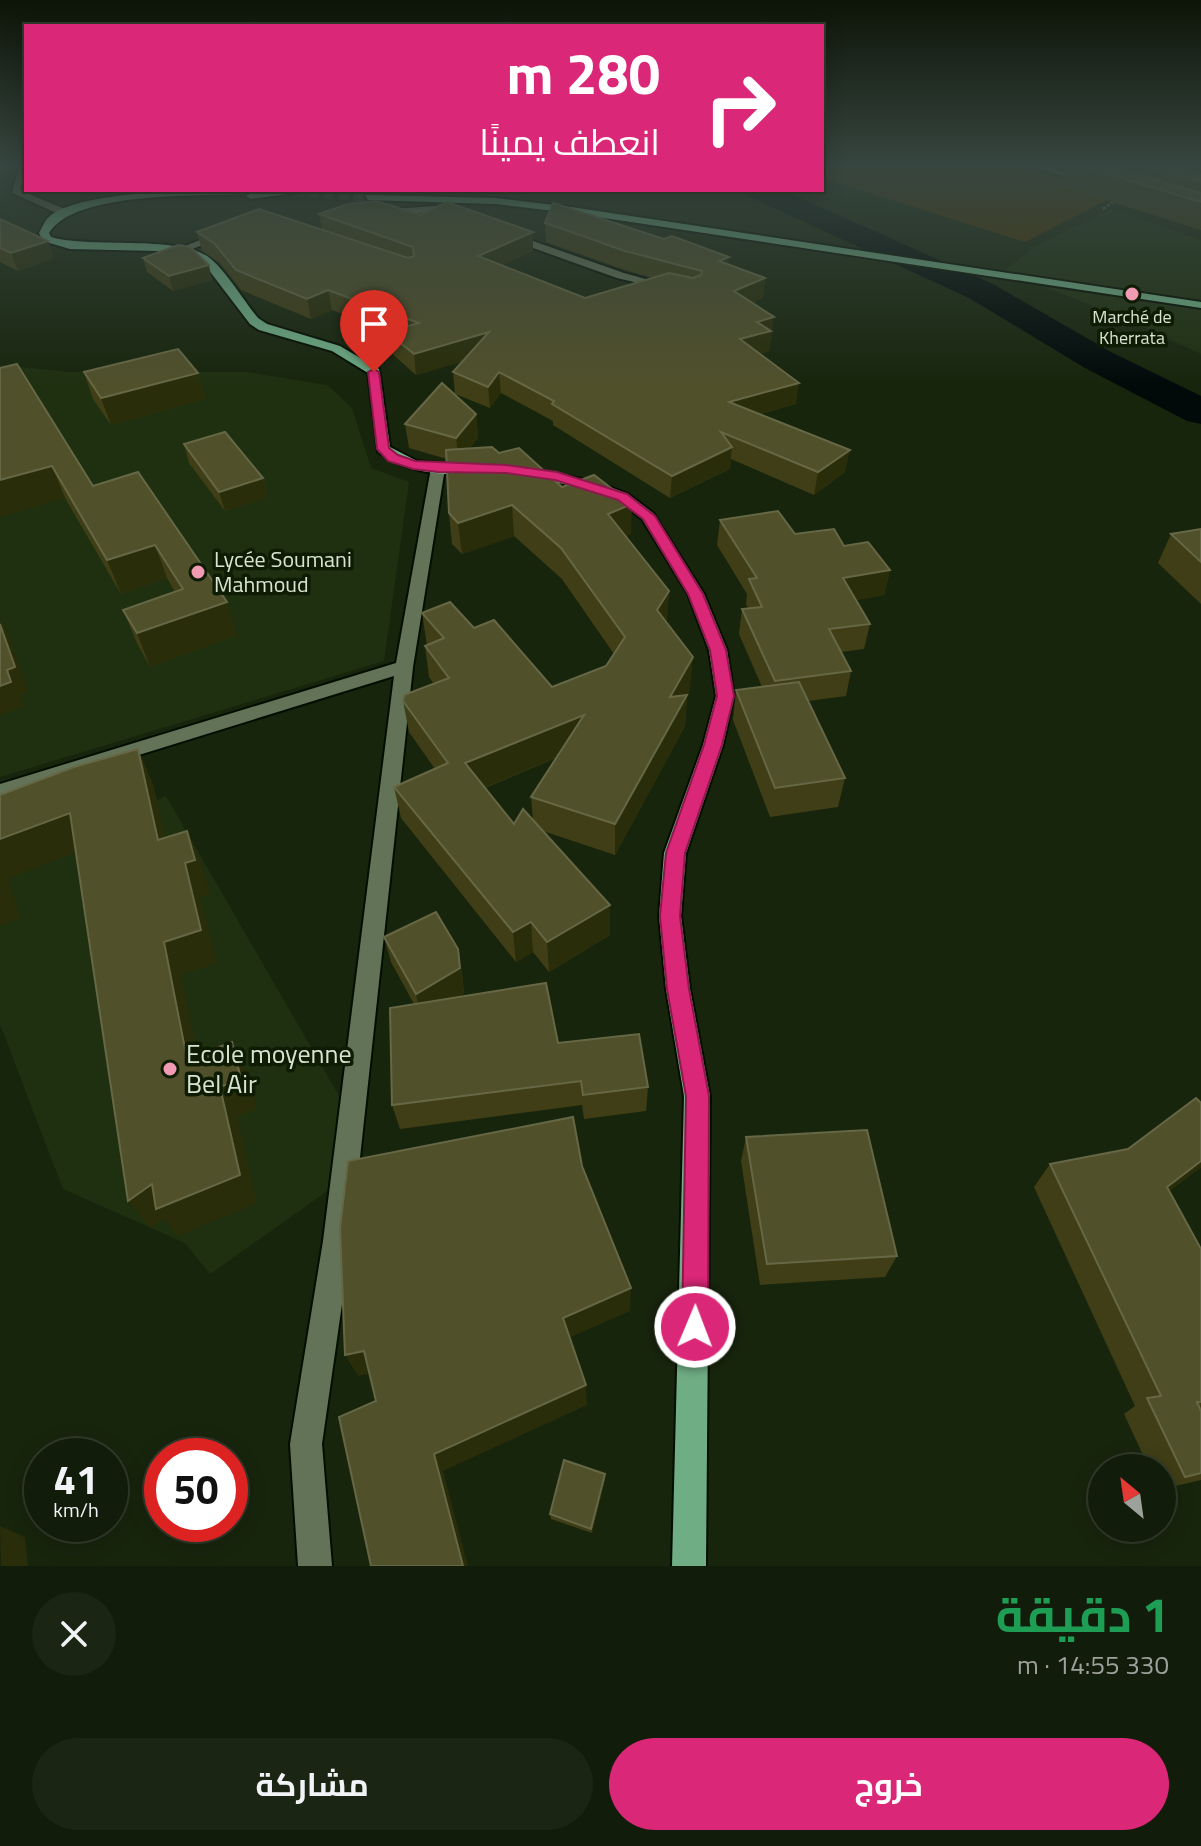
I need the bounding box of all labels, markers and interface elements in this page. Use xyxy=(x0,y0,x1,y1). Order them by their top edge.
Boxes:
text: 280 m xyxy=(507,31,660,116)
icon: right xyxy=(688,56,792,160)
text: انعطف يمينًا xyxy=(479,114,660,169)
marker: Marché de Kherrata xyxy=(1123,285,1141,303)
pin xyxy=(340,290,408,372)
icon: arrive xyxy=(352,302,396,346)
place label: Marché de Kherrata xyxy=(1092,303,1172,351)
place label: Lycée Soumani Mahmoud xyxy=(214,542,352,601)
marker: Lycée Soumani Mahmoud xyxy=(189,563,207,581)
place label: Ecole moyenne Bel Air xyxy=(186,1034,352,1103)
marker: Ecole moyenne Bel Air xyxy=(161,1060,179,1078)
position arrow xyxy=(653,1285,737,1369)
speed limit sign: 50 xyxy=(144,1438,248,1542)
text: 41 xyxy=(54,1449,98,1510)
north arrow xyxy=(1088,1454,1176,1542)
map controls xyxy=(1088,1454,1176,1542)
text: km/h xyxy=(53,1494,99,1525)
text: 1 دقيقة xyxy=(996,1578,1169,1651)
button: close xyxy=(32,1592,116,1676)
text: 330 m · 14:55 xyxy=(1017,1645,1169,1684)
button: مشاركة xyxy=(32,1738,593,1830)
button: خروج xyxy=(609,1738,1169,1830)

